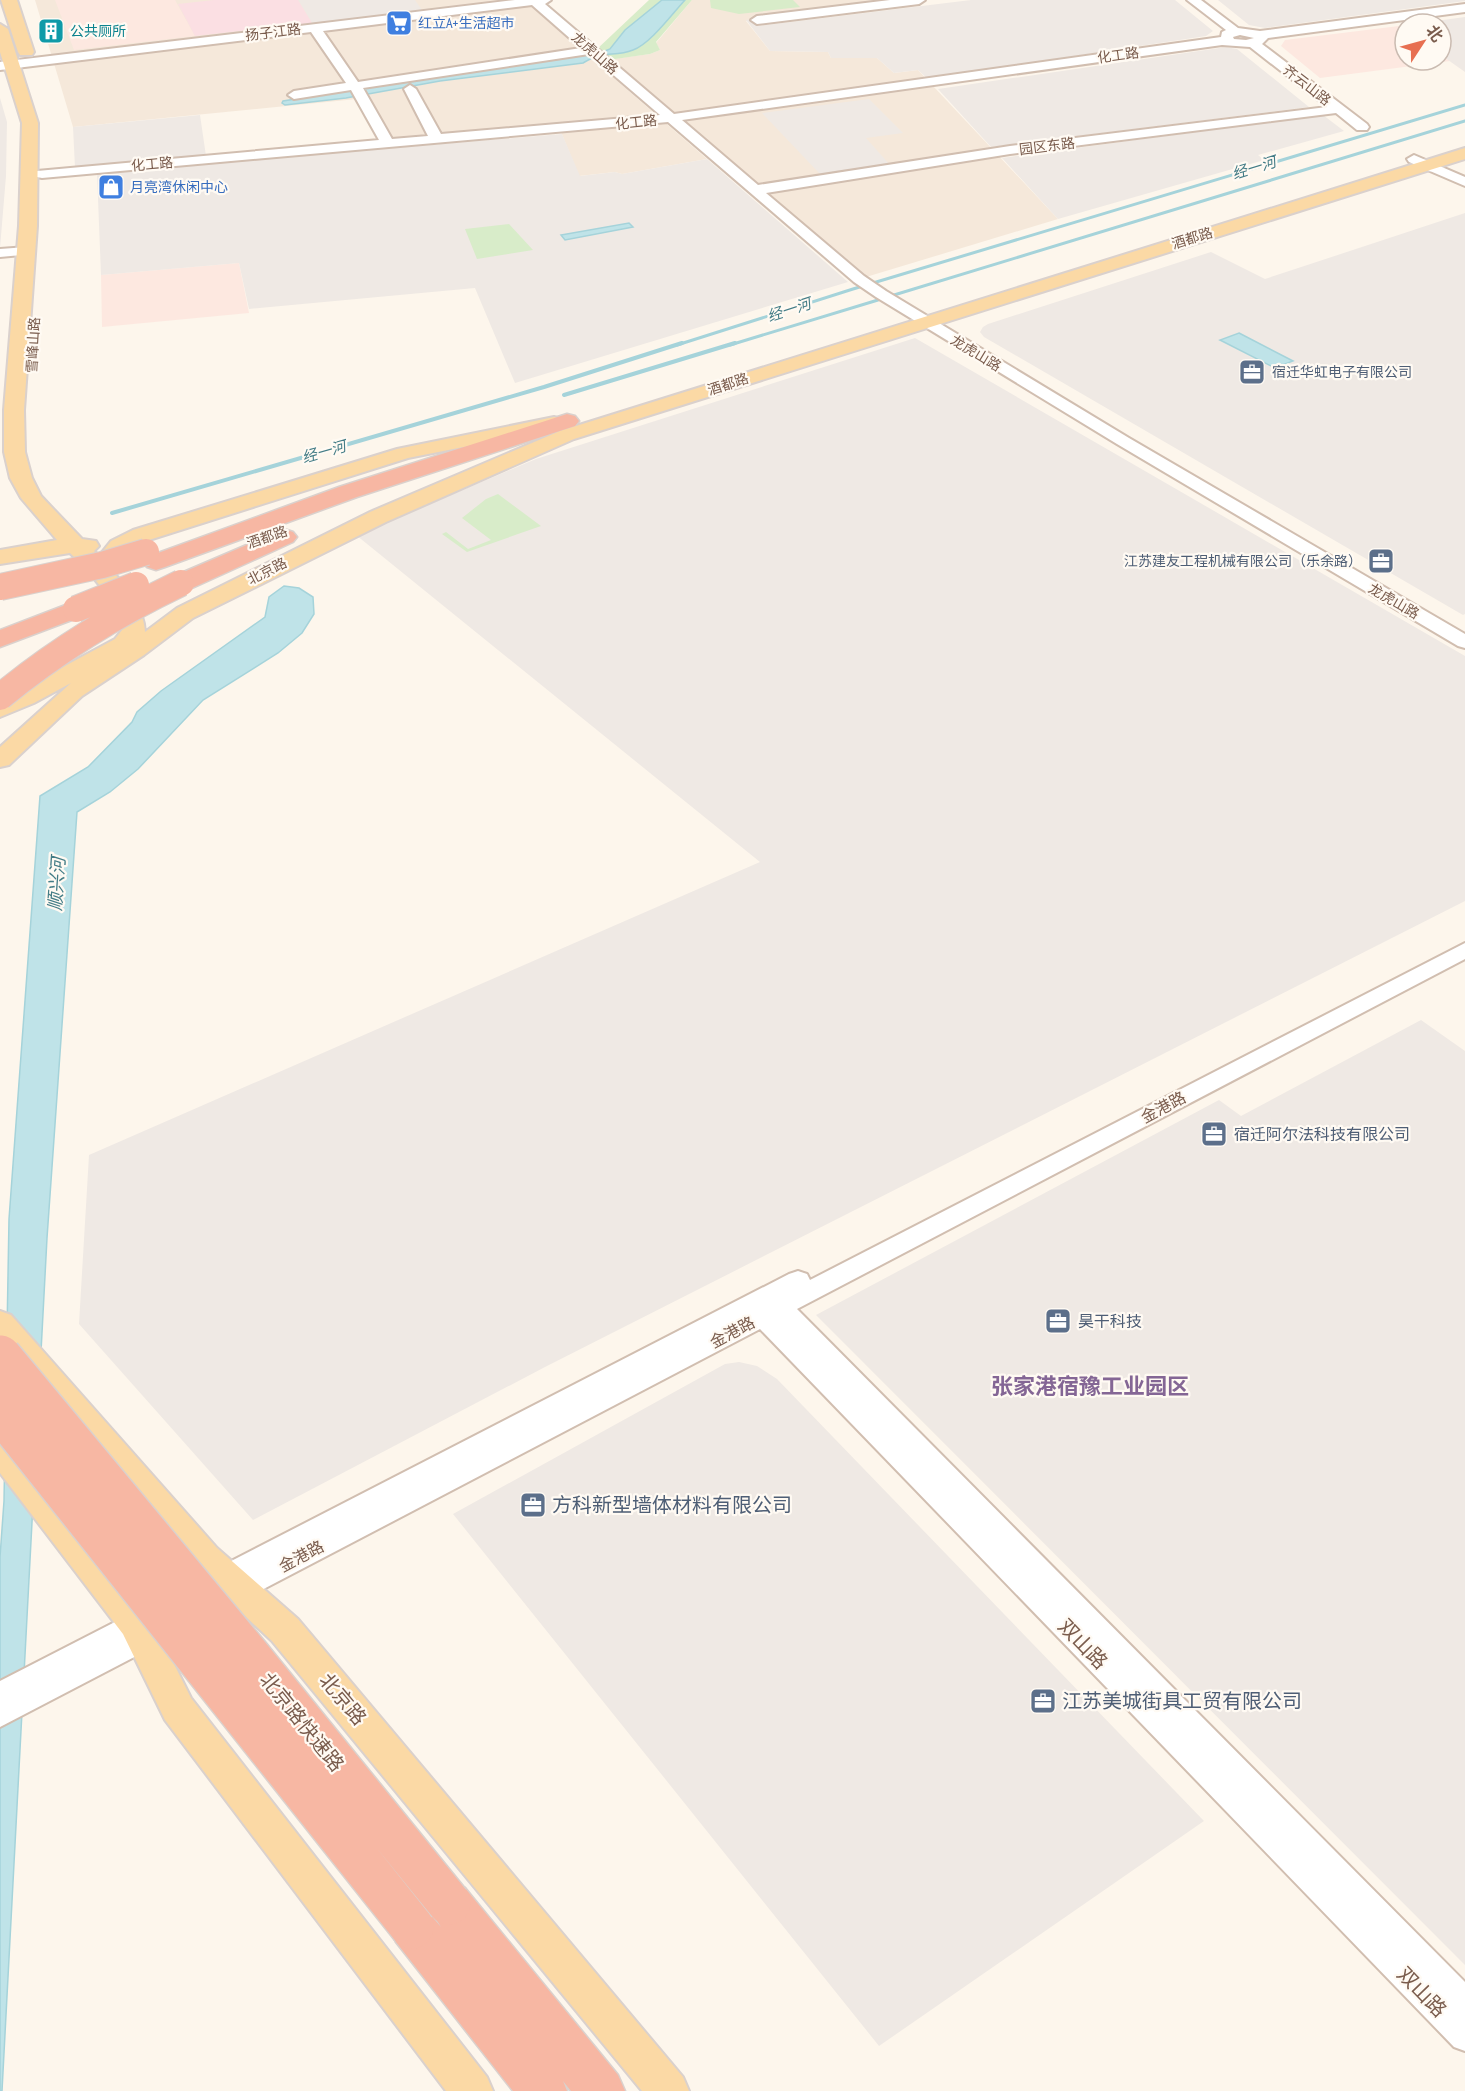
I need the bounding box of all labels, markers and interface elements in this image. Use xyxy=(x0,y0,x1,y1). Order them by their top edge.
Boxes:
supermarket icon: 红立A+生活超市 xyxy=(384,8,414,38)
north arrow xyxy=(1393,12,1453,72)
place label: 红立A+生活超市 xyxy=(418,14,514,32)
building icon: 公共厕所 xyxy=(36,16,66,46)
street label: 扬子江路 xyxy=(244,20,302,44)
text: 北 xyxy=(1422,21,1448,46)
place label: 公共厕所 xyxy=(70,22,126,40)
street label: 龙虎山路 xyxy=(568,28,622,78)
street label: 化工路 xyxy=(1096,43,1140,67)
street label: 齐云山路 xyxy=(1279,61,1335,109)
street label: 化工路 xyxy=(614,111,658,133)
street label: 园区东路 xyxy=(1018,134,1076,158)
water label: 经一河 xyxy=(1230,151,1281,183)
street label: 化工路 xyxy=(130,153,174,175)
shop icon: 月亮湾休闲中心 xyxy=(96,172,126,202)
place label: 月亮湾休闲中心 xyxy=(130,178,228,196)
street label: 酒都路 xyxy=(1169,223,1215,253)
water label: 经一河 xyxy=(765,293,816,326)
street label: 雪峰山路 xyxy=(23,317,43,373)
street label: 龙虎山路 xyxy=(947,331,1005,375)
office icon: 宿迁华虹电子有限公司 xyxy=(1237,357,1267,387)
place label: 宿迁华虹电子有限公司 xyxy=(1272,363,1412,381)
street label: 酒都路 xyxy=(705,369,751,399)
water label: 经一河 xyxy=(300,435,351,467)
street label: 酒都路 xyxy=(244,522,290,552)
office icon: 江苏建友工程机械有限公司（乐余路） xyxy=(1366,546,1396,576)
place label: 江苏建友工程机械有限公司（乐余路） xyxy=(1124,552,1362,570)
street label: 北京路 xyxy=(244,553,290,589)
street label: 龙虎山路 xyxy=(1365,579,1423,623)
water label: 顺兴河 xyxy=(43,853,70,912)
street label: 金港路 xyxy=(1137,1087,1189,1127)
office icon: 宿迁阿尔法科技有限公司 xyxy=(1199,1119,1229,1149)
place label: 宿迁阿尔法科技有限公司 xyxy=(1234,1124,1410,1144)
office icon: 昊干科技 xyxy=(1043,1306,1073,1336)
place label: 昊干科技 xyxy=(1078,1311,1142,1331)
street label: 金港路 xyxy=(706,1312,758,1352)
district label: 张家港宿豫工业园区 xyxy=(991,1372,1189,1400)
office icon: 方科新型墙体材料有限公司 xyxy=(518,1490,548,1520)
place label: 方科新型墙体材料有限公司 xyxy=(552,1492,792,1518)
street label: 金港路 xyxy=(275,1536,327,1576)
street label: 双山路 xyxy=(1053,1613,1113,1675)
street label: 北京路快速路 xyxy=(254,1667,350,1777)
street label: 北京路 xyxy=(314,1668,372,1730)
office icon: 江苏美城街具工贸有限公司 xyxy=(1028,1686,1058,1716)
place label: 江苏美城街具工贸有限公司 xyxy=(1062,1688,1302,1714)
street label: 双山路 xyxy=(1392,1961,1452,2023)

